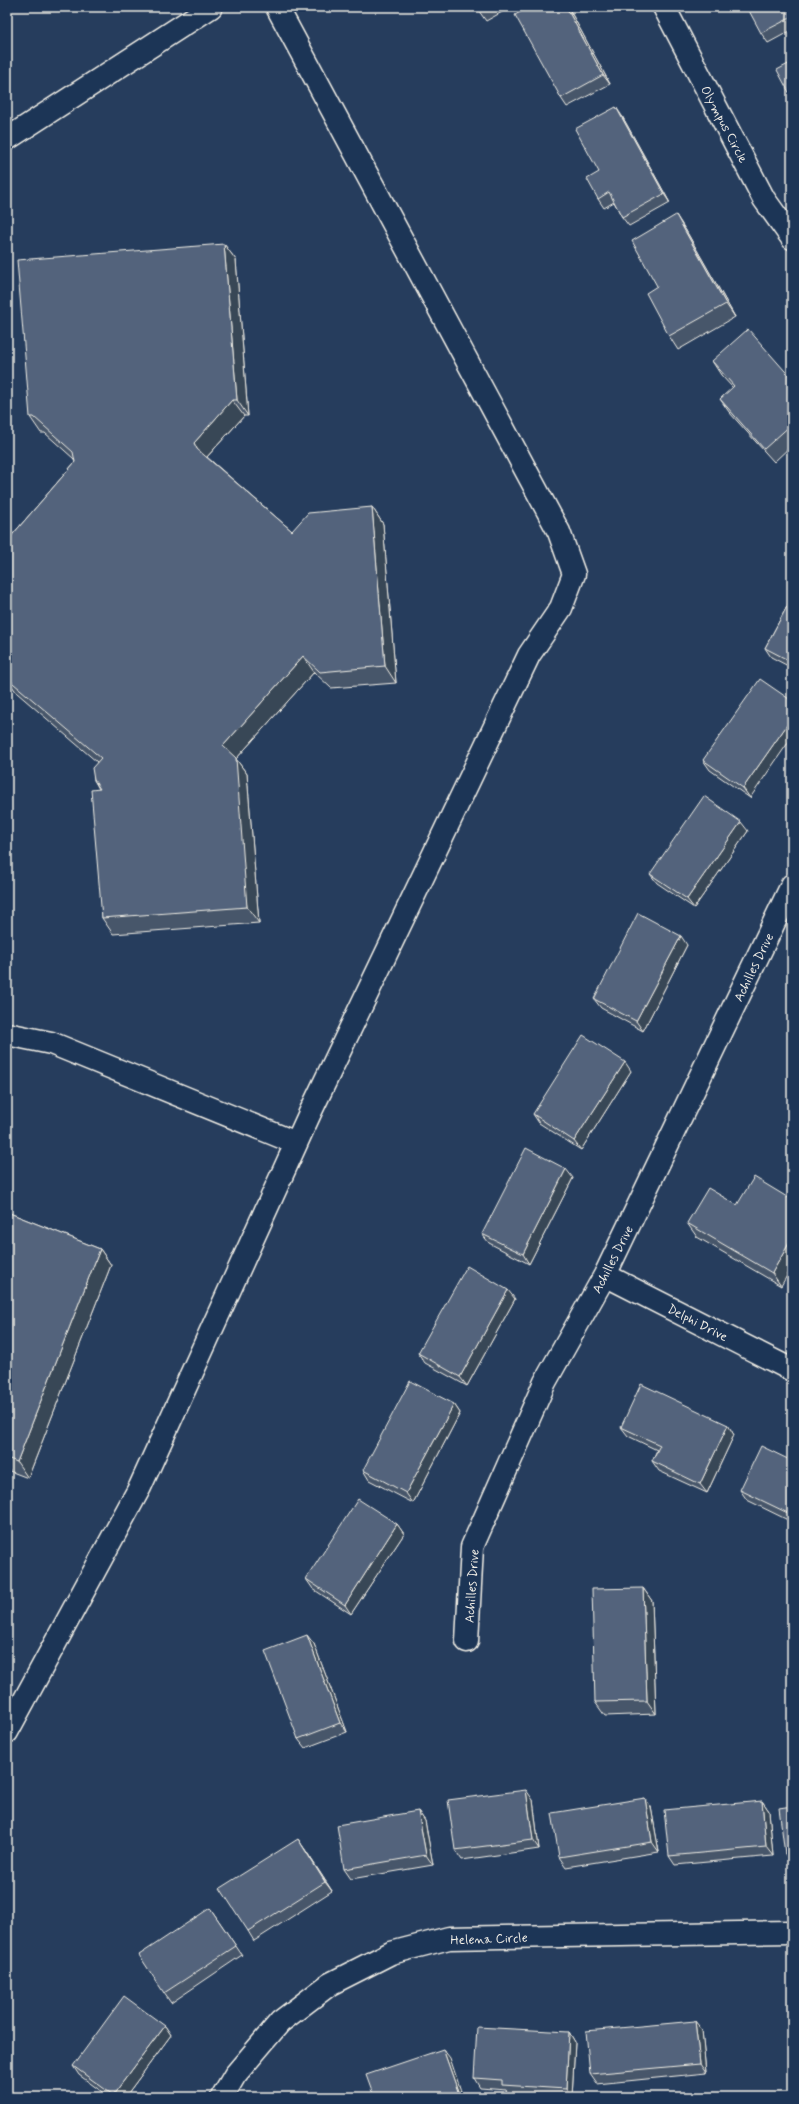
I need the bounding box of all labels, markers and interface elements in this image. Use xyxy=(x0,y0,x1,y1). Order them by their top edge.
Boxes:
street label: Olympus Circle xyxy=(696,83,751,166)
street label: Achilles Drive xyxy=(730,930,778,1005)
street label: Achilles Drive xyxy=(589,1223,638,1297)
street label: Delphi Drive xyxy=(664,1301,730,1346)
street label: Achilles Drive xyxy=(461,1548,484,1624)
street label: Helena Circle xyxy=(450,1930,528,1949)

